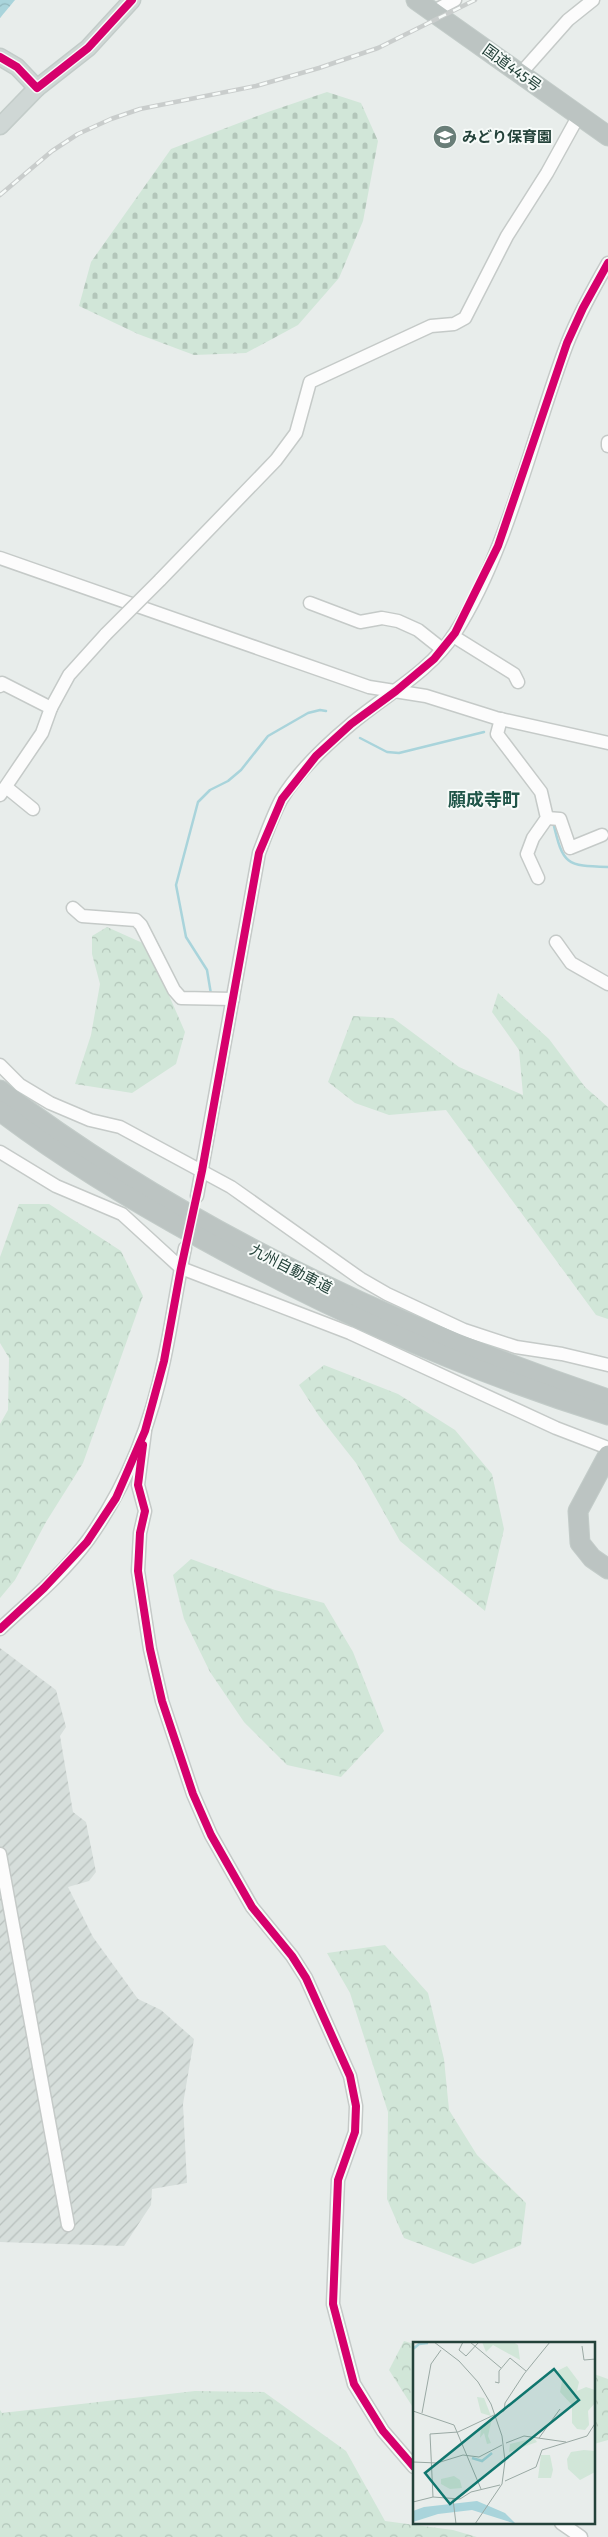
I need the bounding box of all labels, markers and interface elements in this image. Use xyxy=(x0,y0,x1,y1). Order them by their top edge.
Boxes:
street label: 国道445号 xyxy=(479,41,545,95)
school or university icon: みどり保育園 xyxy=(432,124,458,150)
place label: みどり保育園 xyxy=(462,128,552,146)
district label: 願成寺町 xyxy=(448,789,520,811)
street label: 九州自動車道 xyxy=(247,1241,335,1297)
inset map xyxy=(413,2342,596,2524)

